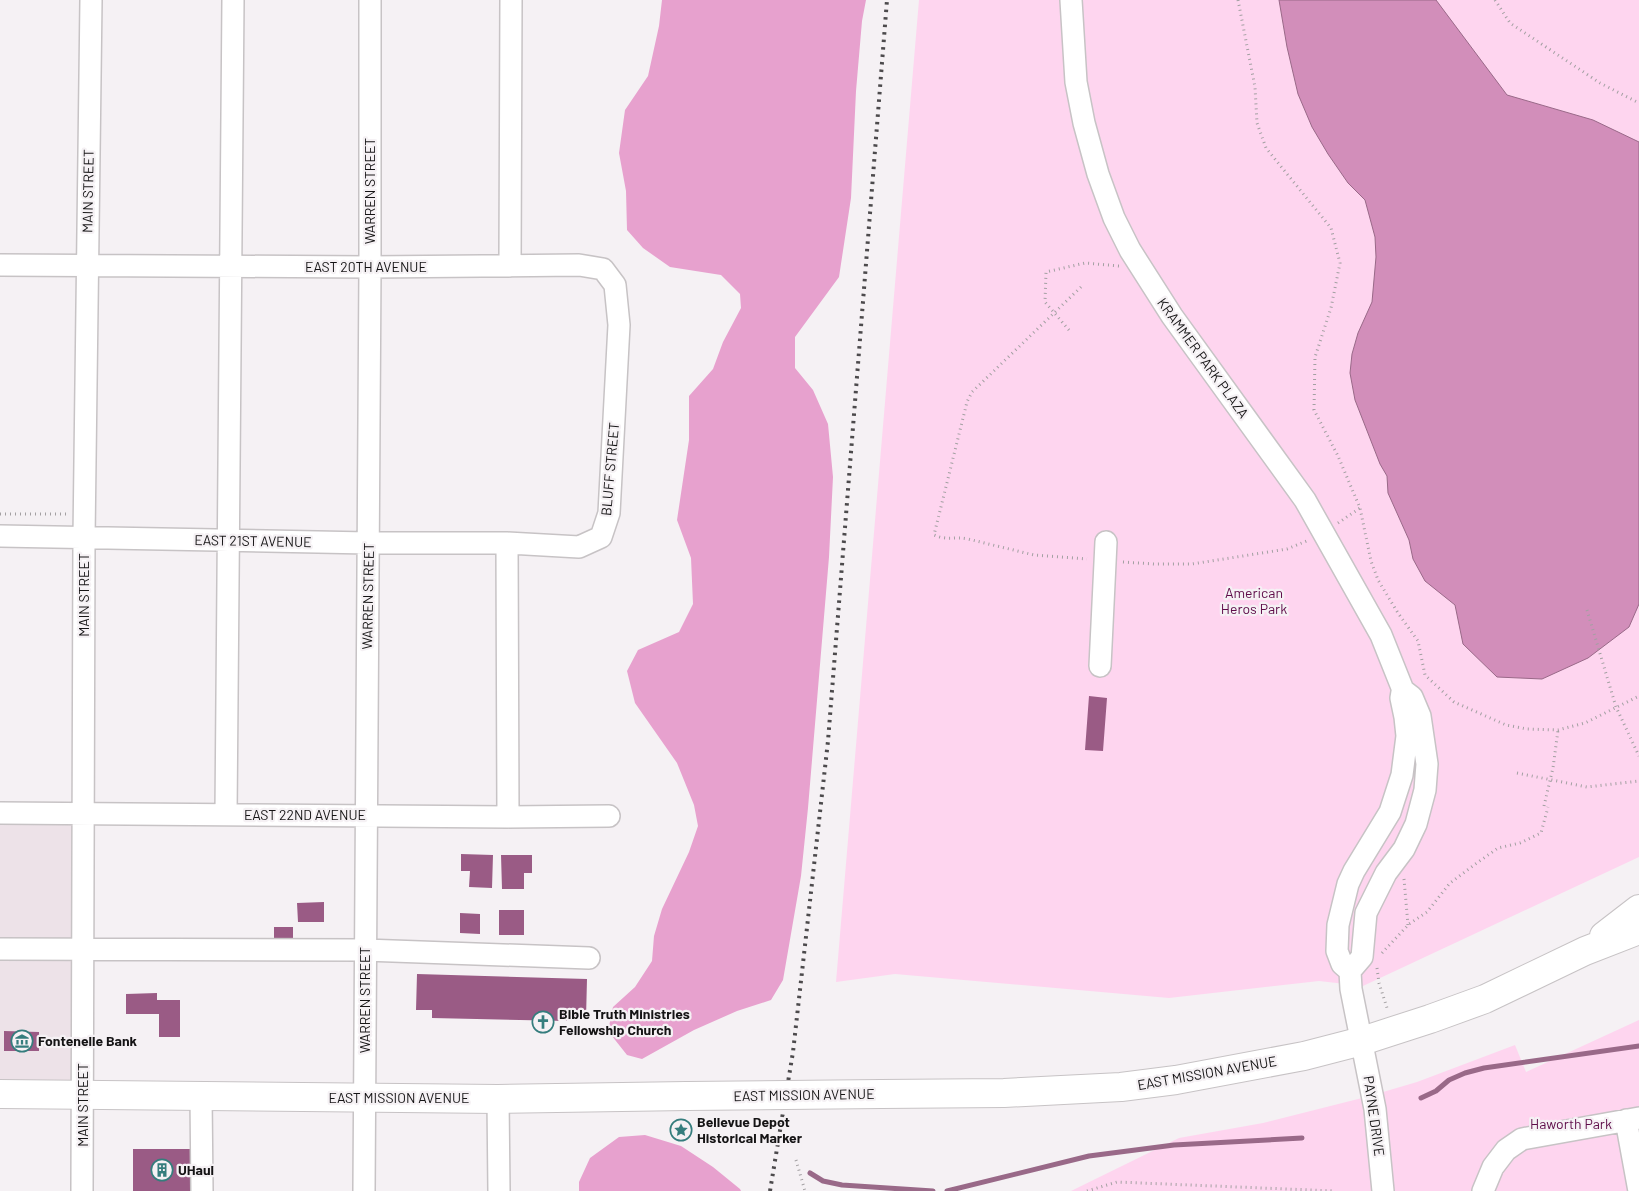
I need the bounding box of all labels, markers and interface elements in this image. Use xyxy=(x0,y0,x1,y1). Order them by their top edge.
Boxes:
street label: WARREN STREET xyxy=(361,138,378,244)
street label: MAIN STREET xyxy=(78,149,97,233)
street label: EAST 20TH AVENUE xyxy=(305,258,427,275)
street label: KRAMMER PARK PLAZA xyxy=(1154,294,1253,421)
street label: BLUFF STREET xyxy=(597,421,622,516)
street label: EAST 21ST AVENUE xyxy=(194,531,312,550)
street label: WARREN STREET xyxy=(358,542,377,649)
street label: MAIN STREET xyxy=(75,553,92,637)
park label: American Heros Park xyxy=(1221,584,1287,617)
street label: EAST 22ND AVENUE xyxy=(244,806,366,823)
street label: WARREN STREET xyxy=(356,947,373,1053)
place label: Bible Truth Ministries Fellowship Church xyxy=(559,1005,690,1038)
church icon: Bible Truth Ministries Fellowship Church xyxy=(531,1010,555,1034)
museum icon: Fontenelle Bank xyxy=(10,1029,34,1053)
place label: Fontenelle Bank xyxy=(38,1032,138,1049)
street label: EAST MISSION AVENUE xyxy=(1136,1052,1278,1093)
street label: MAIN STREET xyxy=(74,1063,91,1147)
street label: PAYNE DRIVE xyxy=(1360,1075,1389,1157)
street label: EAST MISSION AVENUE xyxy=(733,1085,875,1104)
street label: EAST MISSION AVENUE xyxy=(328,1089,470,1106)
place label: Bellevue Depot Historical Marker xyxy=(697,1113,803,1146)
park label: Haworth Park xyxy=(1530,1115,1612,1132)
place icon: Bellevue Depot Historical Marker xyxy=(669,1118,693,1142)
building icon: UHaul xyxy=(150,1158,174,1182)
place label: UHaul xyxy=(178,1161,214,1178)

